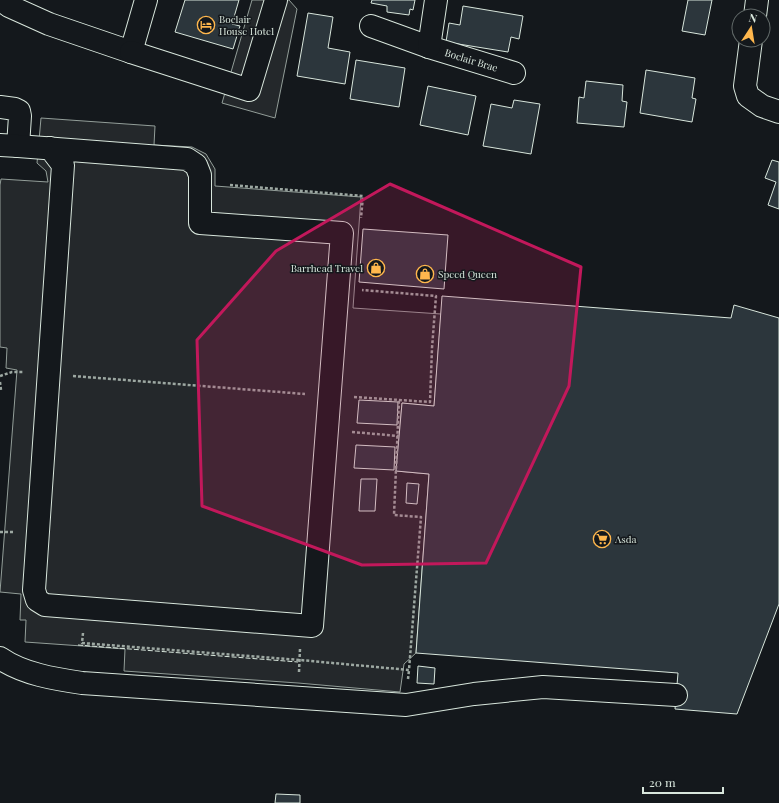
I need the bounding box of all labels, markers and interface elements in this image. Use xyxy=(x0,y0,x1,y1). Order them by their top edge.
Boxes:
north arrow xyxy=(731,8,771,48)
text: N xyxy=(748,10,759,26)
place label: Boclair House Hotel xyxy=(219,12,274,38)
hotel icon: Boclair House Hotel xyxy=(196,15,216,35)
street label: Boclair Brae xyxy=(443,45,500,75)
shop icon: Barrhead Travel xyxy=(366,258,386,278)
place label: Barrhead Travel xyxy=(291,261,363,275)
shop icon: Speed Queen xyxy=(415,264,435,284)
place label: Speed Queen xyxy=(438,267,497,281)
supermarket icon: Asda xyxy=(592,529,612,549)
place label: Asda xyxy=(614,532,637,546)
scale bar xyxy=(643,769,723,795)
text: 20 m xyxy=(649,774,676,790)

